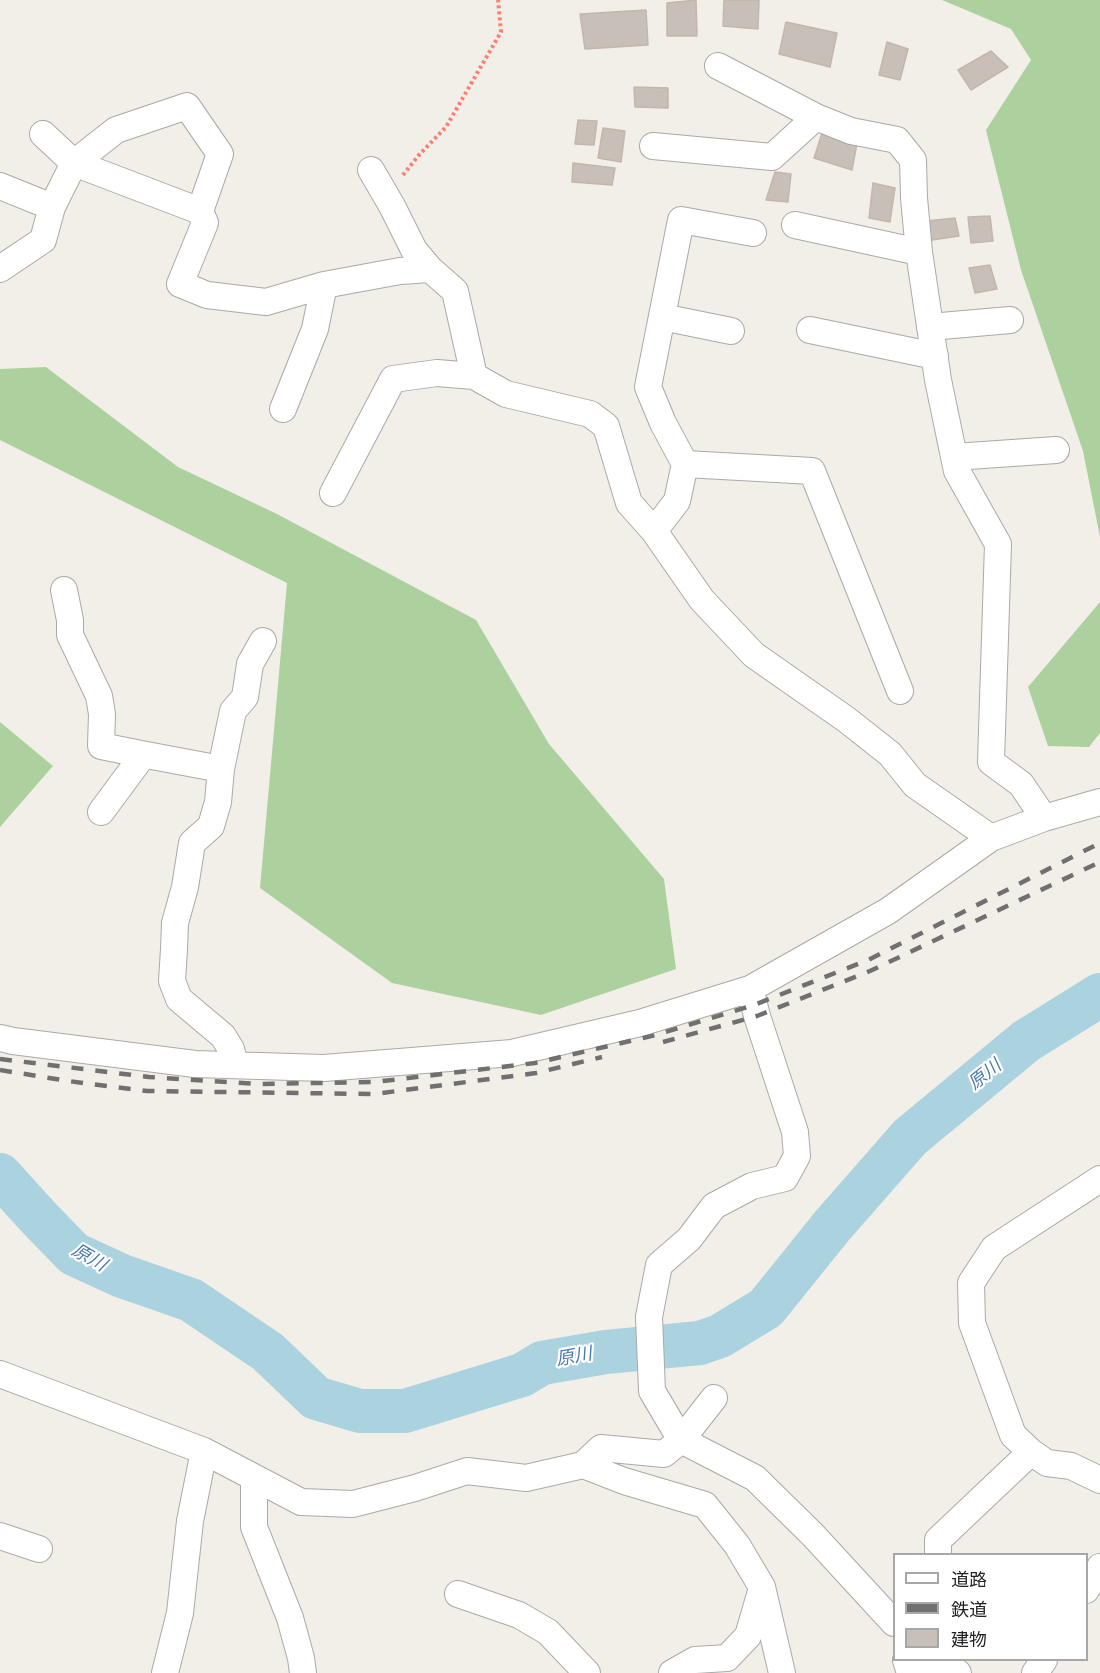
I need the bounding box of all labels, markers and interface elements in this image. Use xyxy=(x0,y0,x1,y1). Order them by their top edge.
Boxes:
water label: 原川 xyxy=(964,1055,1006,1095)
water label: 原川 xyxy=(68,1240,110,1276)
water label: 原川 xyxy=(554,1343,594,1371)
legend xyxy=(893,1553,1088,1661)
text: 道路 xyxy=(951,1569,987,1591)
text: 鉄道 xyxy=(951,1599,987,1621)
text: 建物 xyxy=(951,1629,987,1651)

